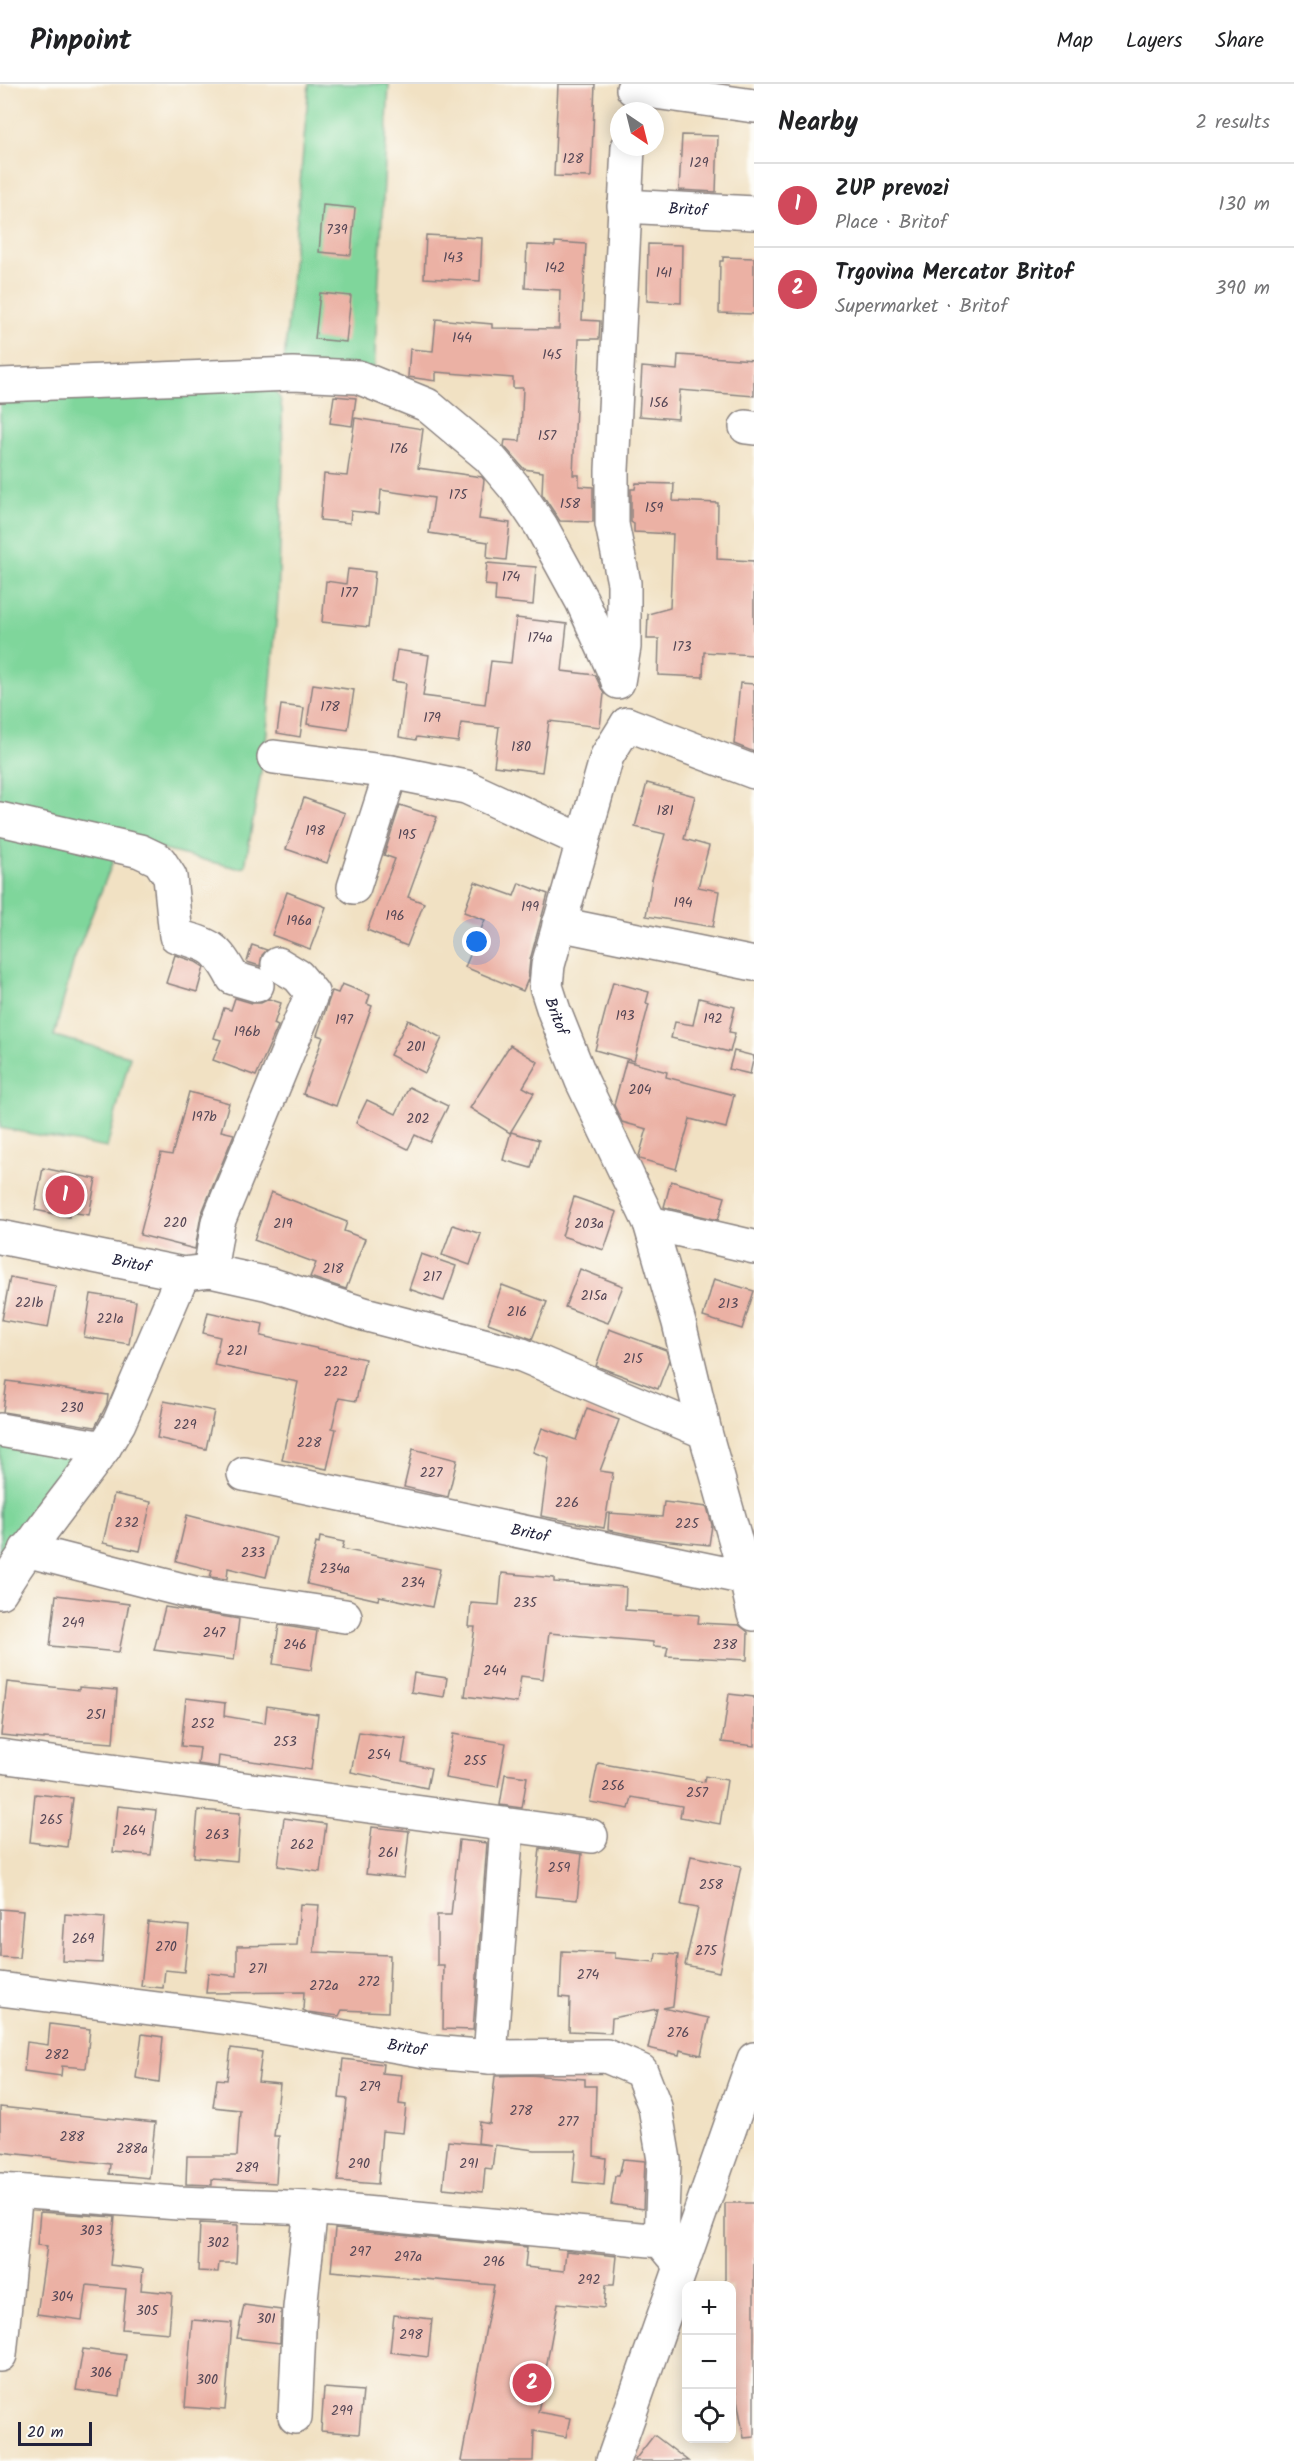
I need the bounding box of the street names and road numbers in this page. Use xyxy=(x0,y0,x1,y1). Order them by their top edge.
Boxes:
street label: Britof xyxy=(668,196,710,223)
street label: Britof xyxy=(538,994,576,1041)
street label: Britof xyxy=(110,1247,155,1280)
street label: Britof xyxy=(508,1517,553,1550)
street label: Britof xyxy=(385,2032,430,2064)

